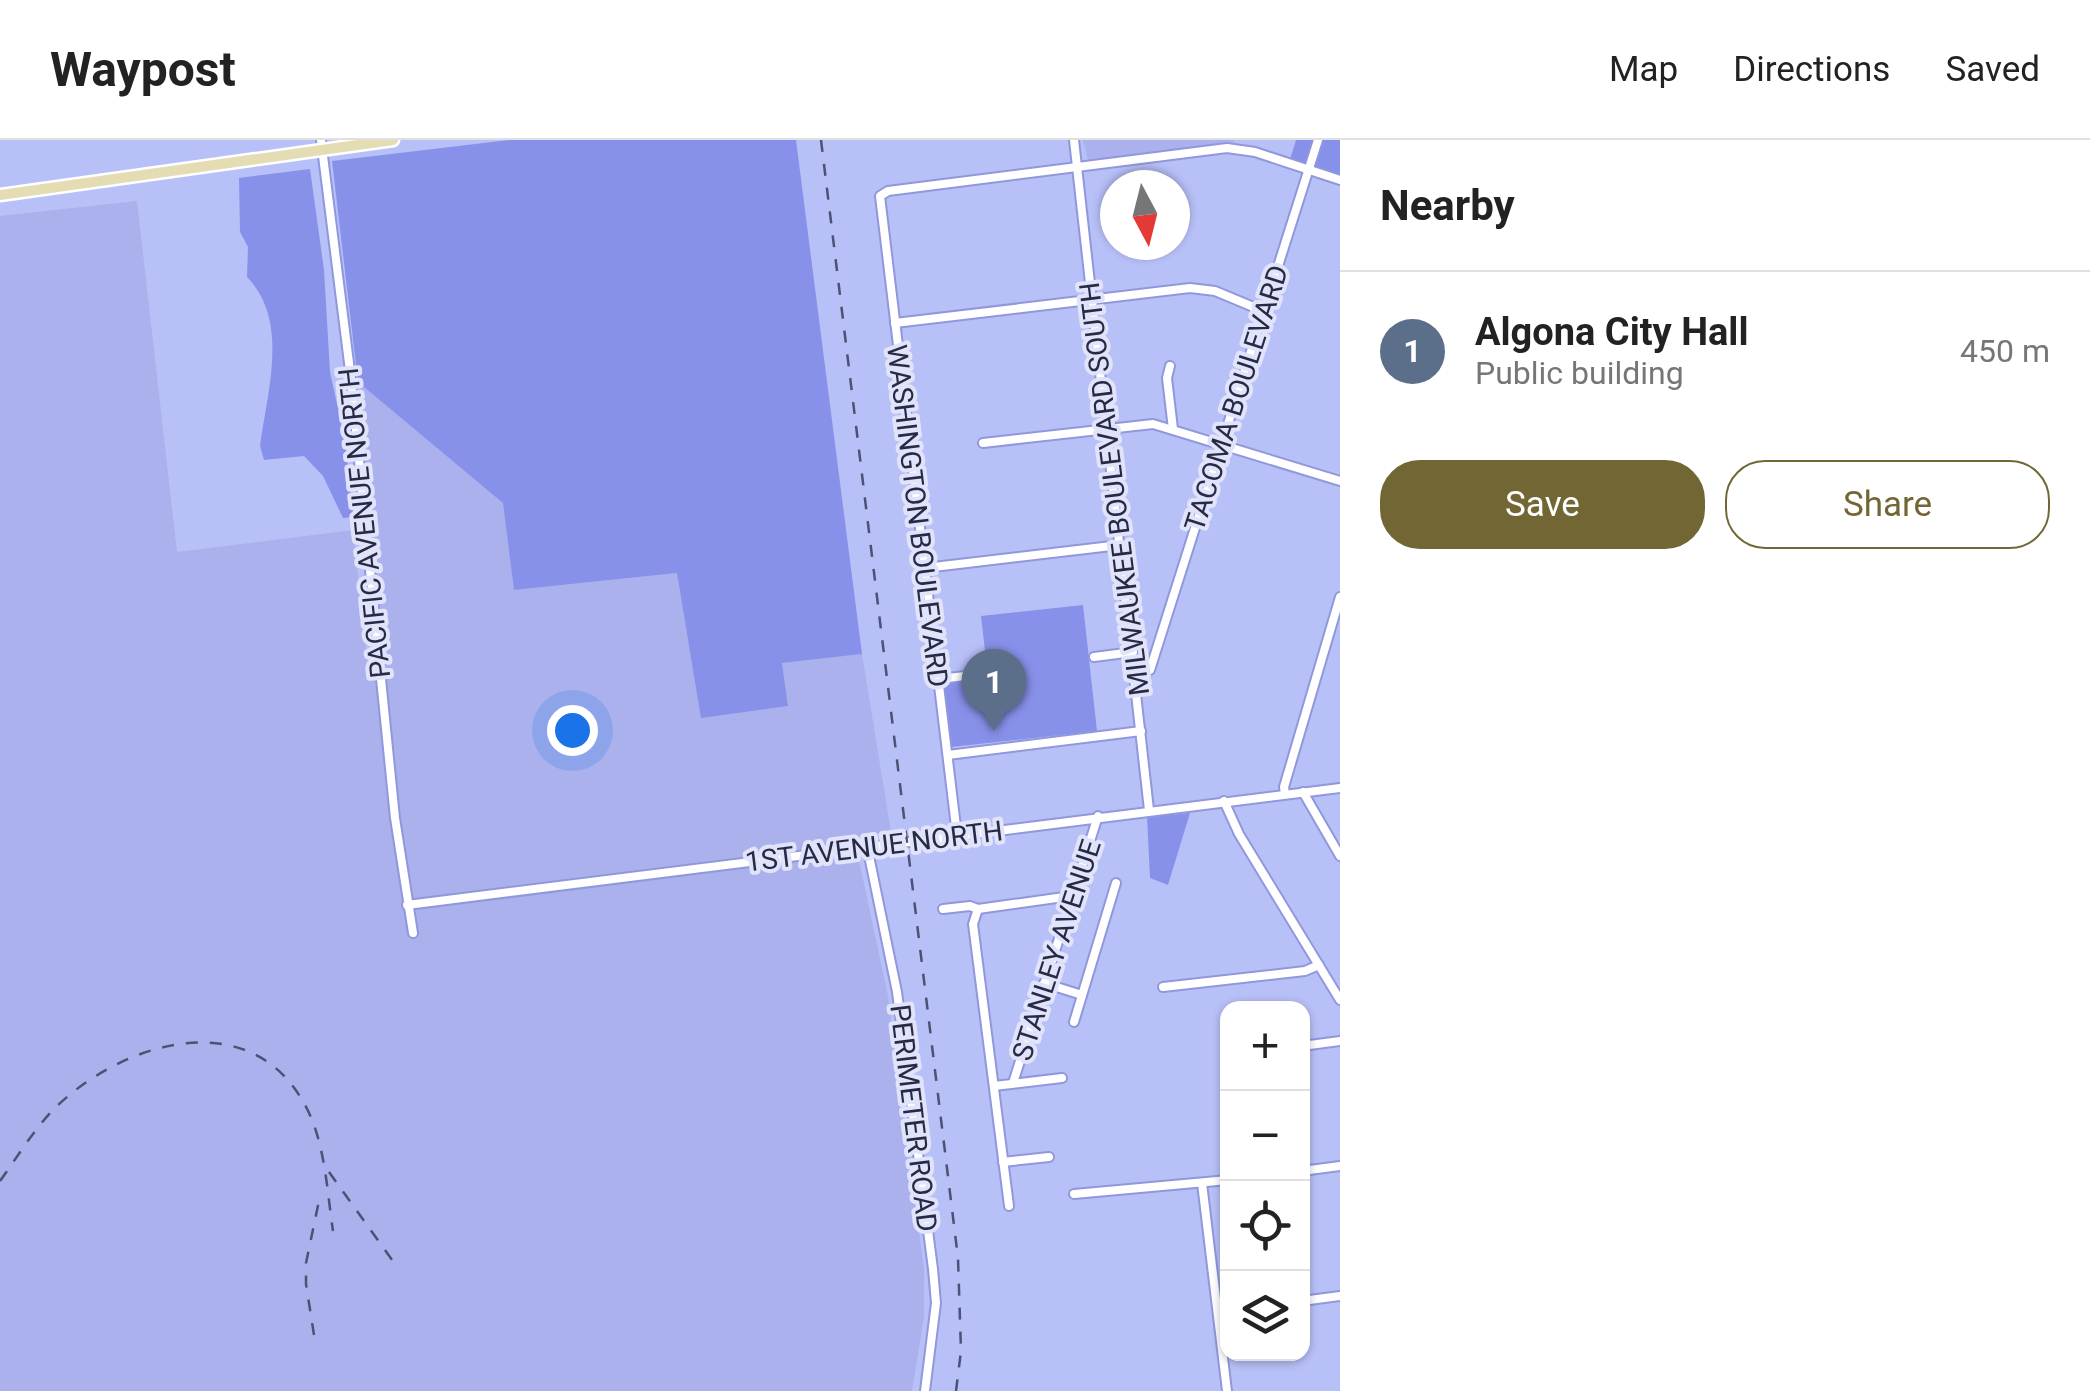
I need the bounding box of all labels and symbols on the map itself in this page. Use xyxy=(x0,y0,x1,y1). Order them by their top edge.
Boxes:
north arrow xyxy=(1100,170,1190,260)
street label: TACOMA BOULEVARD xyxy=(1178,261,1295,535)
street label: MILWAUKEE BOULEVARD SOUTH xyxy=(1073,280,1156,698)
street label: WASHINGTON BOULEVARD xyxy=(880,343,955,689)
street label: PACIFIC AVENUE NORTH xyxy=(332,366,397,680)
pin: 1 xyxy=(962,648,1026,731)
your location xyxy=(547,705,598,756)
street label: 1ST AVENUE NORTH xyxy=(743,814,1005,879)
street label: STANLEY AVENUE xyxy=(1005,836,1108,1065)
street label: PERIMETER ROAD xyxy=(883,1003,944,1234)

